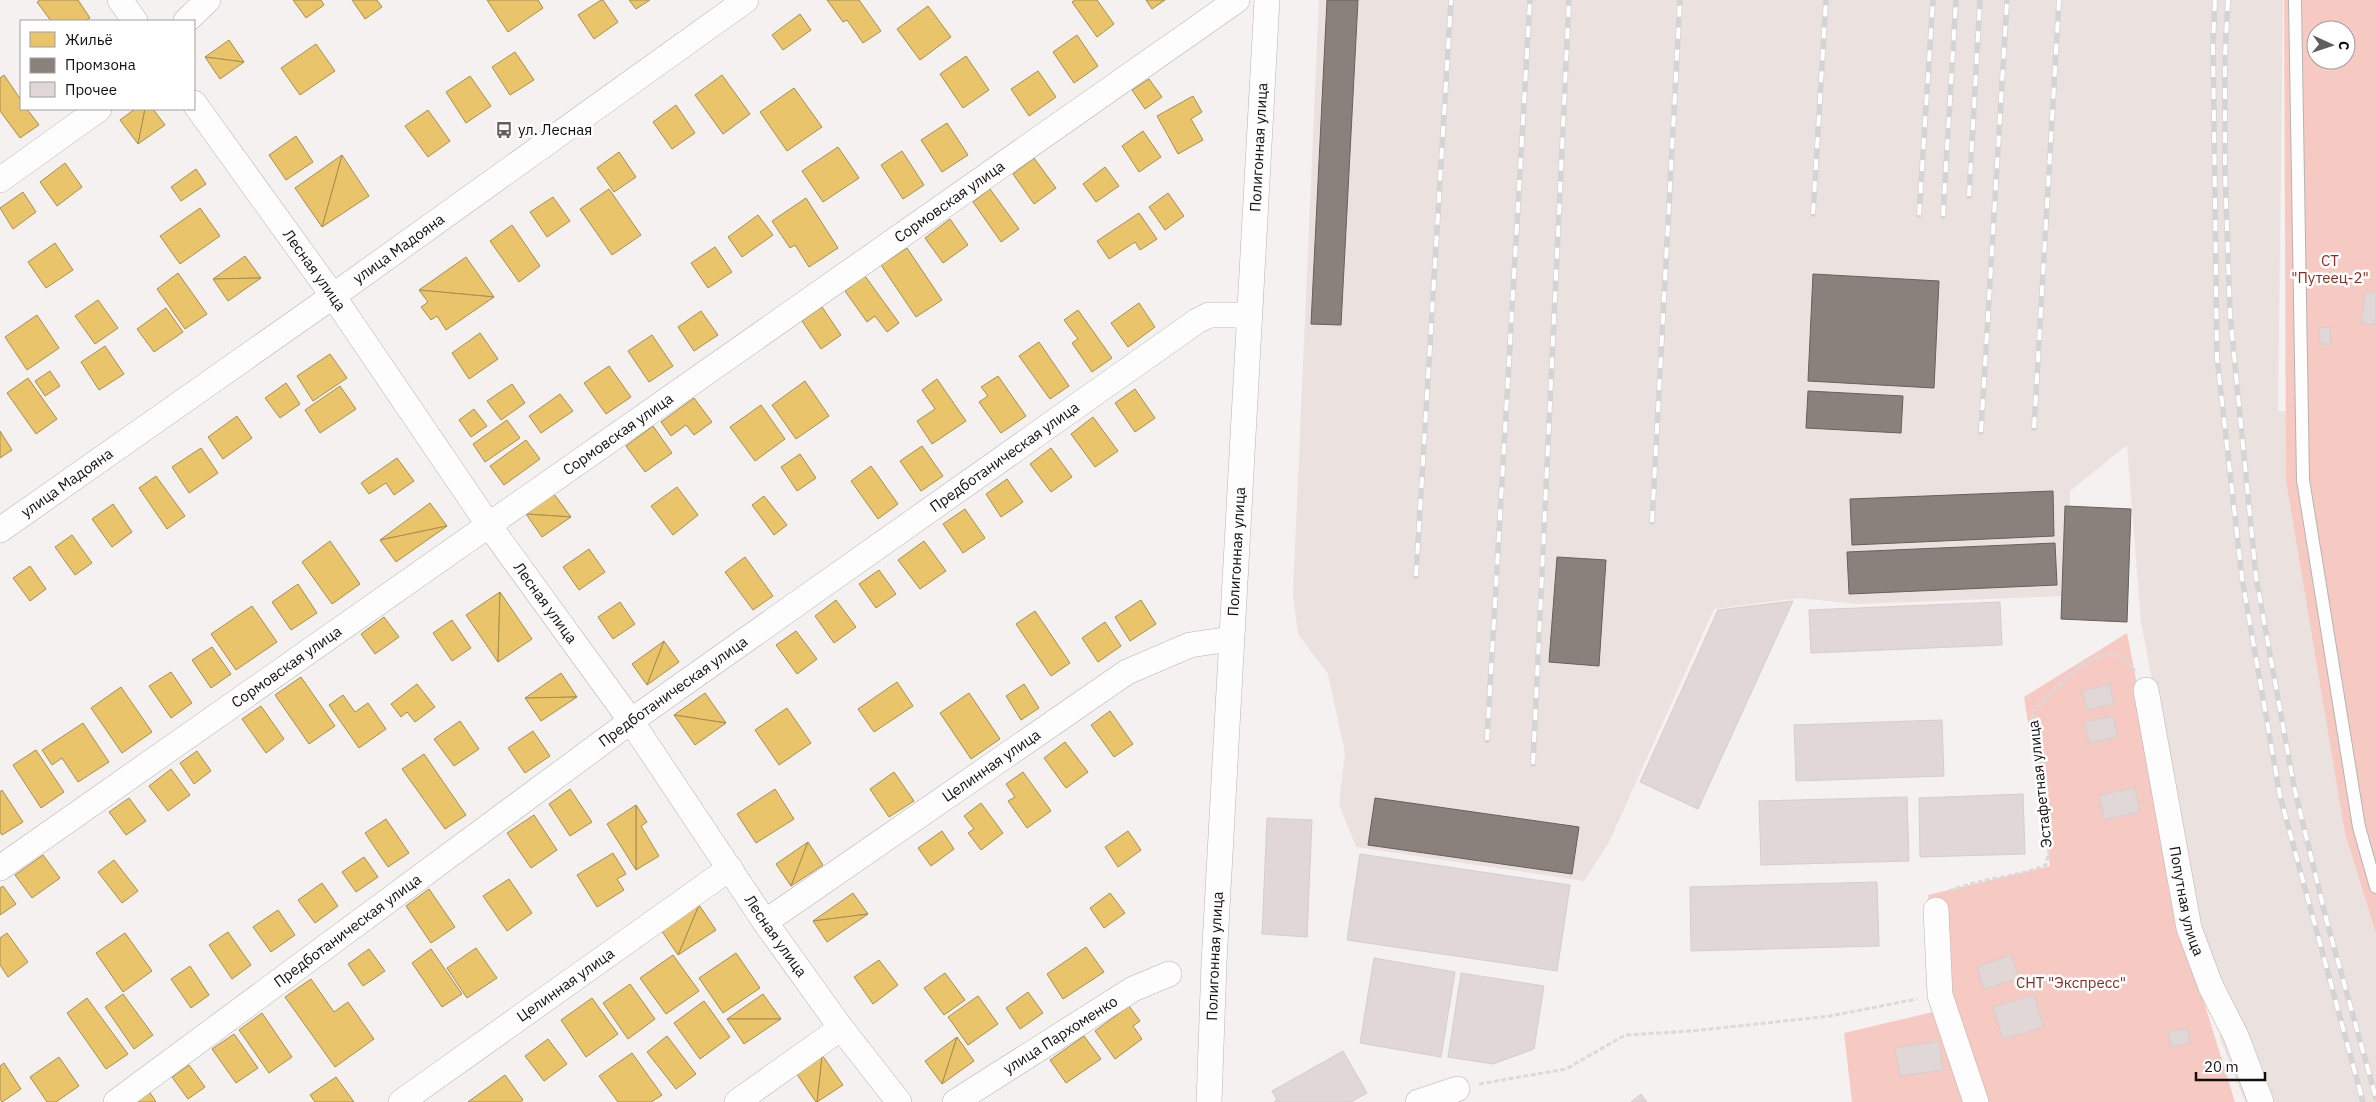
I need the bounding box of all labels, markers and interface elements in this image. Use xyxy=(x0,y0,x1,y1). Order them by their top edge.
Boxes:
legend xyxy=(20,20,195,110)
north arrow xyxy=(2306,20,2356,70)
text: Жильё xyxy=(65,30,113,49)
text: С xyxy=(2335,41,2353,51)
text: Промзона xyxy=(65,55,136,74)
text: Прочее xyxy=(65,80,117,99)
street label: Полигонная улица xyxy=(1245,82,1271,213)
bus stop icon: ул. Лесная xyxy=(494,120,514,140)
place label: ул. Лесная xyxy=(518,120,592,139)
street label: Сормовская улица xyxy=(890,156,1008,247)
street label: улица Мадояна xyxy=(349,209,448,288)
street label: Лесная улица xyxy=(279,225,350,314)
park label: СТ "Путеец-2" xyxy=(2291,251,2369,287)
street label: Сормовская улица xyxy=(559,389,677,479)
street label: Предботаническая улица xyxy=(926,397,1083,516)
street label: улица Мадояна xyxy=(17,444,116,521)
street label: Полигонная улица xyxy=(1223,486,1249,617)
street label: Лесная улица xyxy=(510,558,582,647)
street label: Сормовская улица xyxy=(227,621,345,712)
street label: Предботаническая улица xyxy=(595,632,751,751)
street label: Эстафетная улица xyxy=(2023,719,2056,849)
street label: Целинная улица xyxy=(938,725,1044,806)
street label: Попутная улица xyxy=(2165,845,2209,959)
street label: Предботаническая улица xyxy=(270,870,425,991)
street label: Лесная улица xyxy=(741,891,811,980)
street label: Полигонная улица xyxy=(1202,891,1227,1021)
street label: Целинная улица xyxy=(513,943,618,1026)
park label: СНТ "Экспресс" xyxy=(2016,973,2126,992)
street label: улица Пархоменко xyxy=(999,991,1121,1078)
scale bar xyxy=(2196,1050,2265,1082)
text: 20 m xyxy=(2204,1057,2239,1076)

